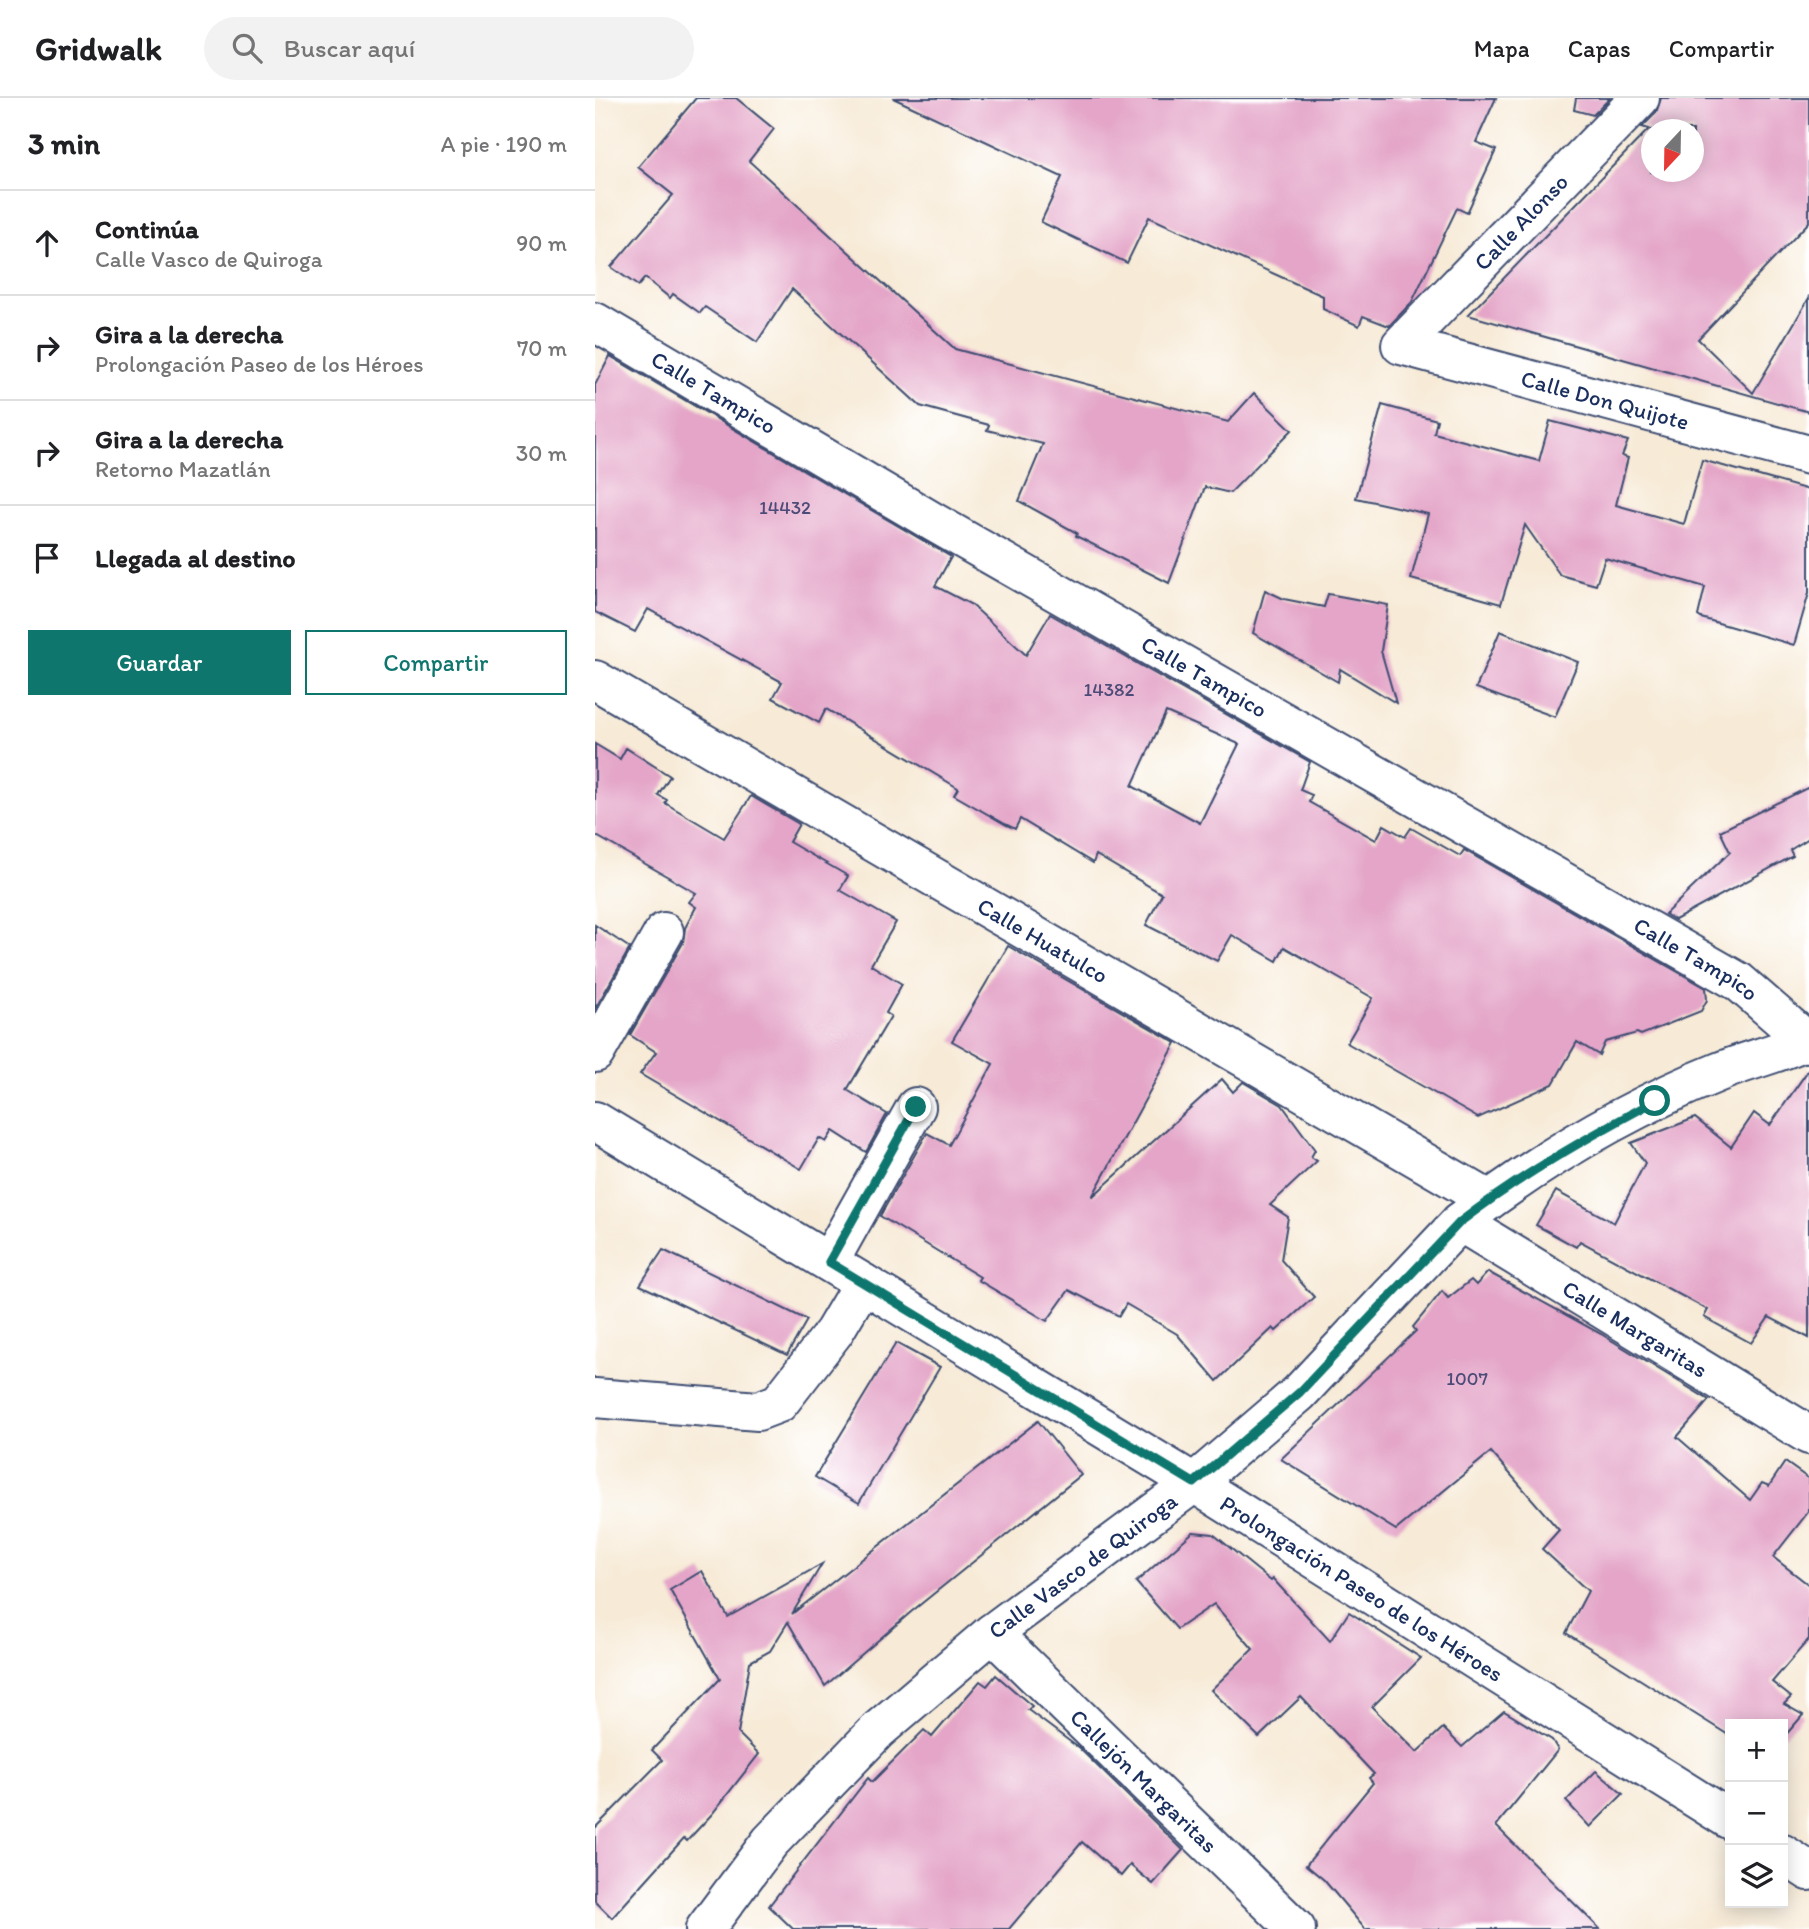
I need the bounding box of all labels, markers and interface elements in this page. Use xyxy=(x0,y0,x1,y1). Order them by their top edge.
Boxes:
search box xyxy=(204,17,694,80)
text: Gridwalk xyxy=(35,29,162,68)
icon: search xyxy=(228,29,266,67)
text: Buscar aquí xyxy=(284,32,415,64)
text: Mapa xyxy=(1474,34,1530,63)
text: Capas xyxy=(1568,34,1631,63)
text: Compartir xyxy=(1669,34,1774,63)
north arrow xyxy=(1641,119,1704,182)
text: 3 min xyxy=(28,125,100,162)
text: A pie · 190 m xyxy=(441,130,567,158)
street label: Calle Alonso xyxy=(1468,168,1574,276)
text: Continúa xyxy=(95,213,199,245)
icon: ahead xyxy=(28,224,66,262)
text: 90 m xyxy=(516,229,567,257)
text: Calle Vasco de Quiroga xyxy=(95,245,323,273)
text: Gira a la derecha xyxy=(95,318,283,350)
icon: right xyxy=(28,329,66,367)
text: 70 m xyxy=(517,334,567,362)
street label: Calle Tampico xyxy=(646,344,781,440)
text: Prolongación Paseo de los Héroes xyxy=(95,350,424,378)
street label: Calle Don Quijote xyxy=(1518,364,1692,436)
text: Gira a la derecha xyxy=(95,423,283,455)
icon: right xyxy=(28,434,66,472)
text: 30 m xyxy=(516,439,567,467)
text: Retorno Mazatlán xyxy=(95,455,271,483)
house number: 14432 xyxy=(759,496,811,519)
icon: arrive xyxy=(28,539,66,577)
text: Llegada al destino xyxy=(95,542,296,574)
button: Guardar xyxy=(28,630,291,695)
button: Compartir xyxy=(305,630,567,695)
street label: Calle Tampico xyxy=(1136,630,1272,724)
house number: 14382 xyxy=(1084,678,1135,701)
street label: Calle Huatulco xyxy=(972,892,1113,989)
street label: Calle Tampico xyxy=(1629,911,1764,1007)
route start xyxy=(1639,1085,1670,1116)
route end xyxy=(900,1091,931,1122)
street label: Calle Margaritas xyxy=(1557,1274,1713,1384)
house number: 1007 xyxy=(1446,1367,1488,1390)
street label: Calle Vasco de Quiroga xyxy=(983,1486,1183,1645)
street label: Prolongación Paseo de los Héroes xyxy=(1215,1489,1508,1688)
street label: Callejón Margaritas xyxy=(1064,1703,1223,1859)
map controls xyxy=(1725,1719,1788,1908)
button: + xyxy=(1725,1719,1788,1782)
button: − xyxy=(1725,1782,1788,1845)
button: layers xyxy=(1725,1845,1788,1908)

